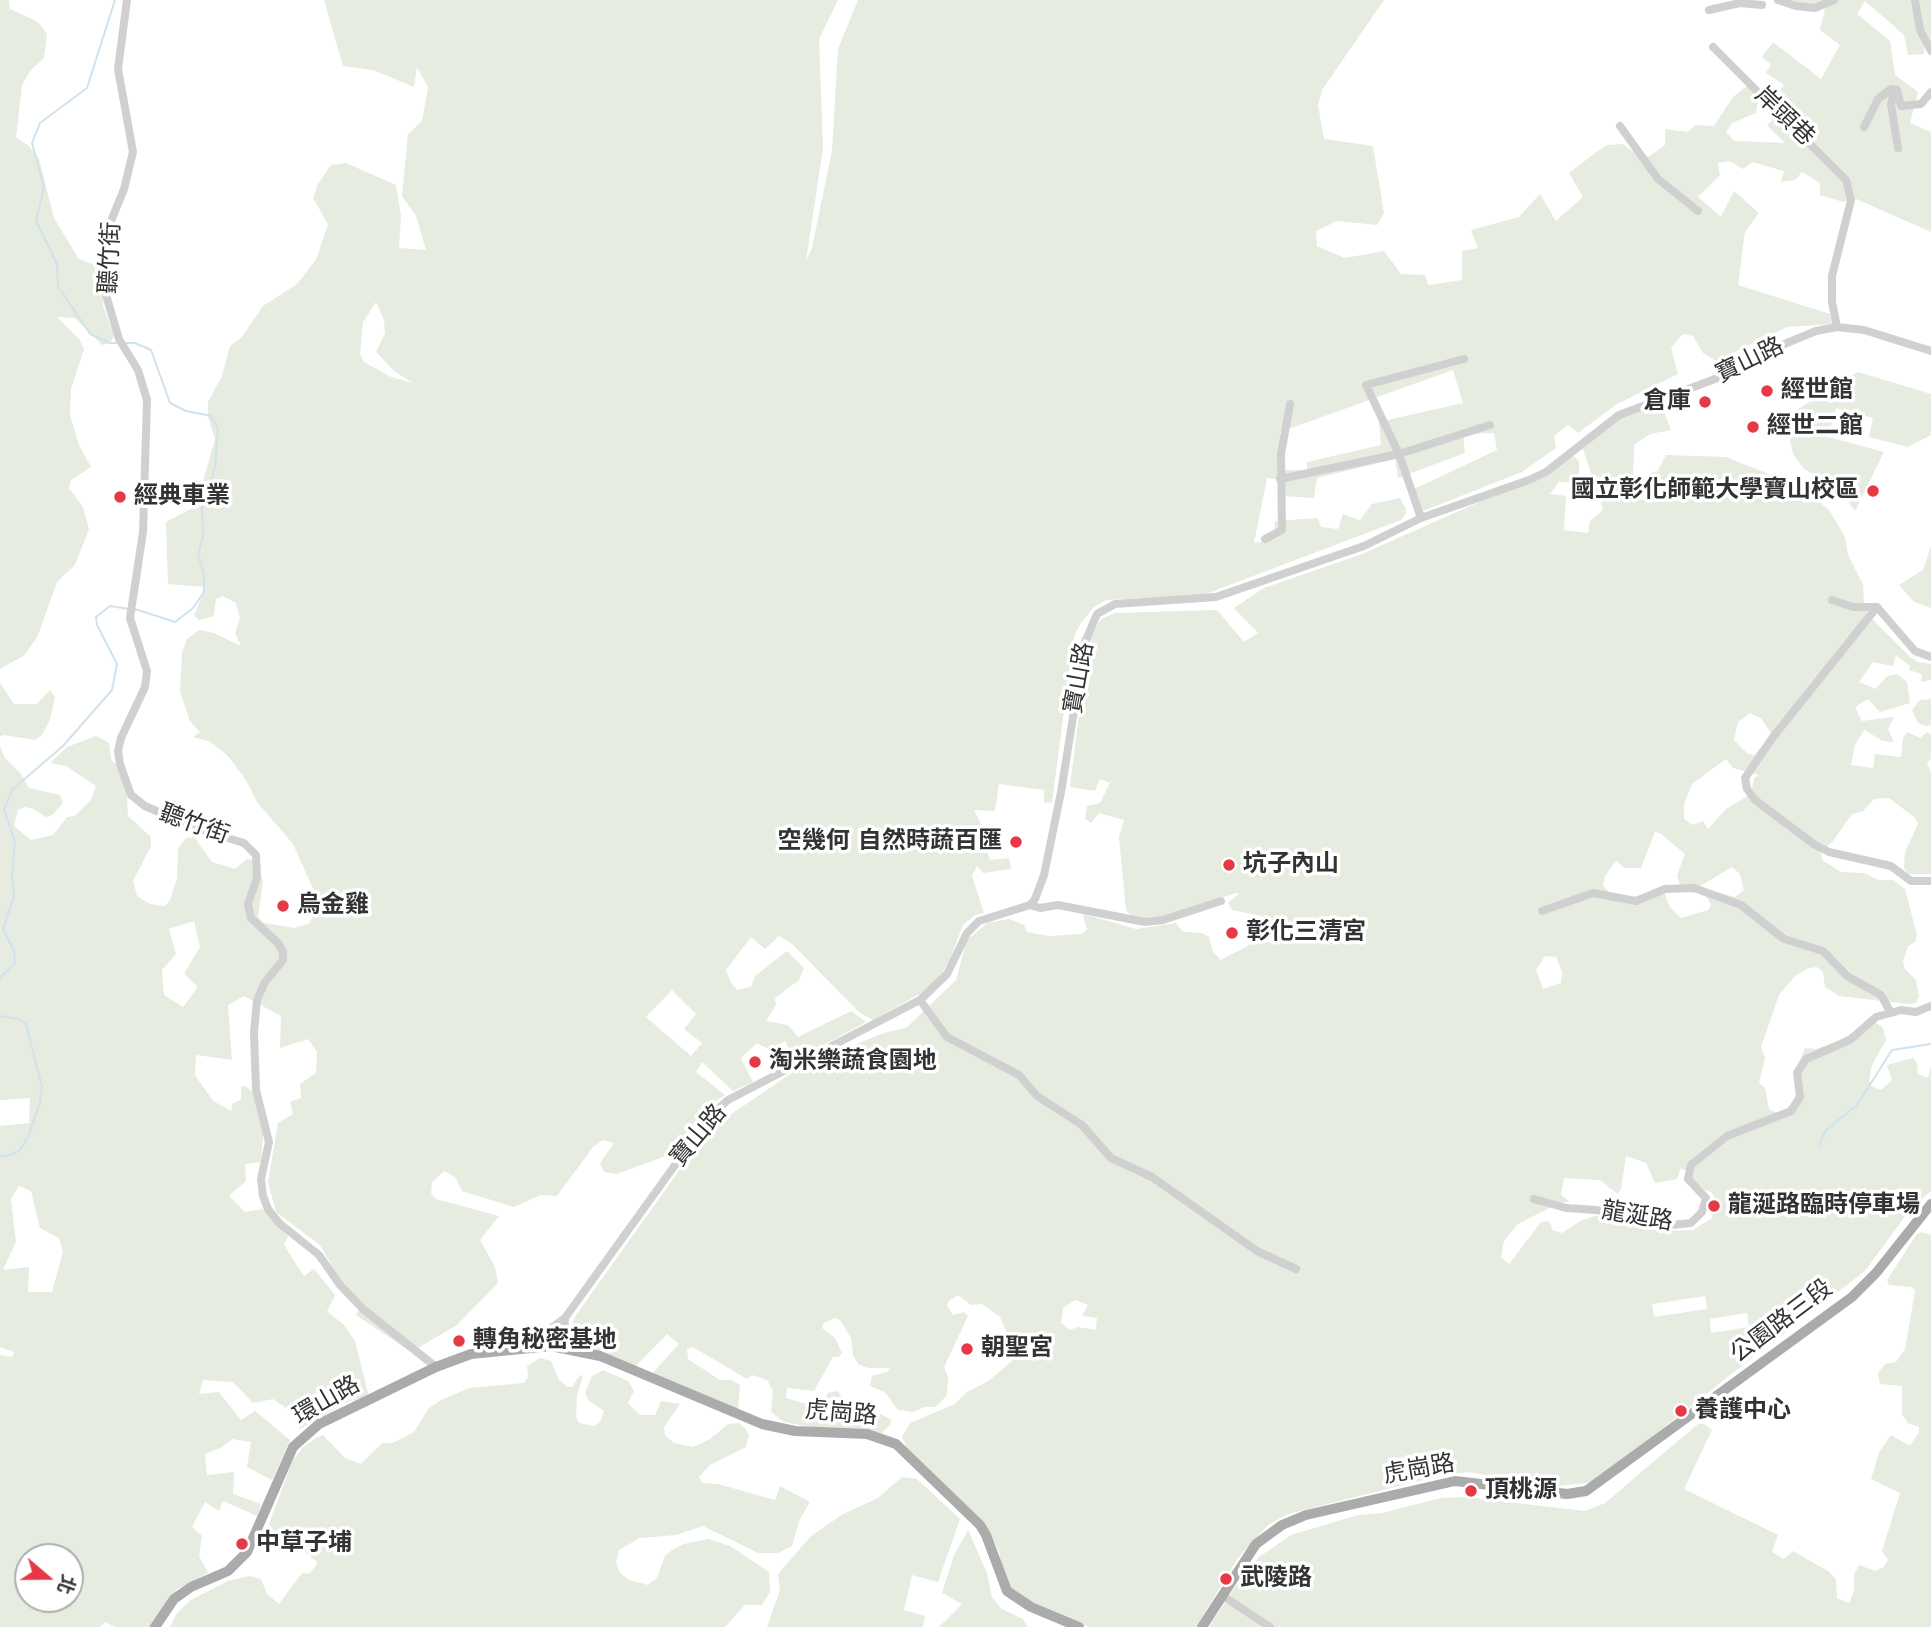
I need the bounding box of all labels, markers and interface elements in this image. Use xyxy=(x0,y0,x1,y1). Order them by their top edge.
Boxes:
street label: 岸頭巷 xyxy=(1748,82,1820,152)
street label: 聽竹街 xyxy=(95,221,127,295)
street label: 寶山路 xyxy=(1711,332,1789,390)
place label: 經世館 xyxy=(1781,377,1853,405)
marker: 經世館 xyxy=(1759,383,1775,399)
place label: 倉庫 xyxy=(1643,388,1691,416)
marker: 倉庫 xyxy=(1697,394,1713,410)
place label: 經世二館 xyxy=(1767,413,1863,441)
marker: 經世二館 xyxy=(1745,419,1761,435)
place label: 國立彰化師範大學寶山校區 xyxy=(1571,477,1859,505)
place label: 經典車業 xyxy=(134,483,230,511)
marker: 國立彰化師範大學寶山校區 xyxy=(1865,483,1881,499)
marker: 經典車業 xyxy=(112,489,128,505)
street label: 寶山路 xyxy=(1060,640,1100,716)
street label: 聽竹街 xyxy=(155,799,233,851)
place label: 空幾何 自然時蔬百匯 xyxy=(778,828,1002,856)
marker: 空幾何 自然時蔬百匯 xyxy=(1008,834,1024,850)
place label: 坑子內山 xyxy=(1243,851,1339,879)
marker: 坑子內山 xyxy=(1221,857,1237,873)
place label: 烏金雞 xyxy=(297,892,369,920)
marker: 烏金雞 xyxy=(275,898,291,914)
place label: 彰化三清宮 xyxy=(1246,919,1366,947)
marker: 彰化三清宮 xyxy=(1224,925,1240,941)
place label: 淘米樂蔬食園地 xyxy=(769,1048,937,1076)
marker: 淘米樂蔬食園地 xyxy=(747,1054,763,1070)
street label: 寶山路 xyxy=(665,1099,733,1173)
place label: 龍涎路臨時停車場 xyxy=(1728,1192,1920,1220)
street label: 龍涎路 xyxy=(1599,1197,1675,1237)
marker: 龍涎路臨時停車場 xyxy=(1706,1198,1722,1214)
street label: 公園路三段 xyxy=(1725,1274,1839,1370)
place label: 轉角秘密基地 xyxy=(473,1327,617,1355)
marker: 轉角秘密基地 xyxy=(451,1333,467,1349)
place label: 朝聖宮 xyxy=(981,1335,1053,1363)
marker: 朝聖宮 xyxy=(959,1341,975,1357)
street label: 環山路 xyxy=(289,1371,365,1431)
street label: 虎崗路 xyxy=(804,1397,878,1431)
place label: 養護中心 xyxy=(1695,1397,1791,1425)
marker: 養護中心 xyxy=(1673,1403,1689,1419)
street label: 虎崗路 xyxy=(1381,1450,1457,1490)
place label: 頂桃源 xyxy=(1485,1477,1557,1505)
marker: 頂桃源 xyxy=(1463,1483,1479,1499)
place label: 中草子埔 xyxy=(256,1530,352,1558)
marker: 中草子埔 xyxy=(234,1536,250,1552)
north arrow xyxy=(14,1543,84,1613)
place label: 武陵路 xyxy=(1240,1565,1312,1593)
marker: 武陵路 xyxy=(1218,1571,1234,1587)
text: 北 xyxy=(53,1572,80,1597)

